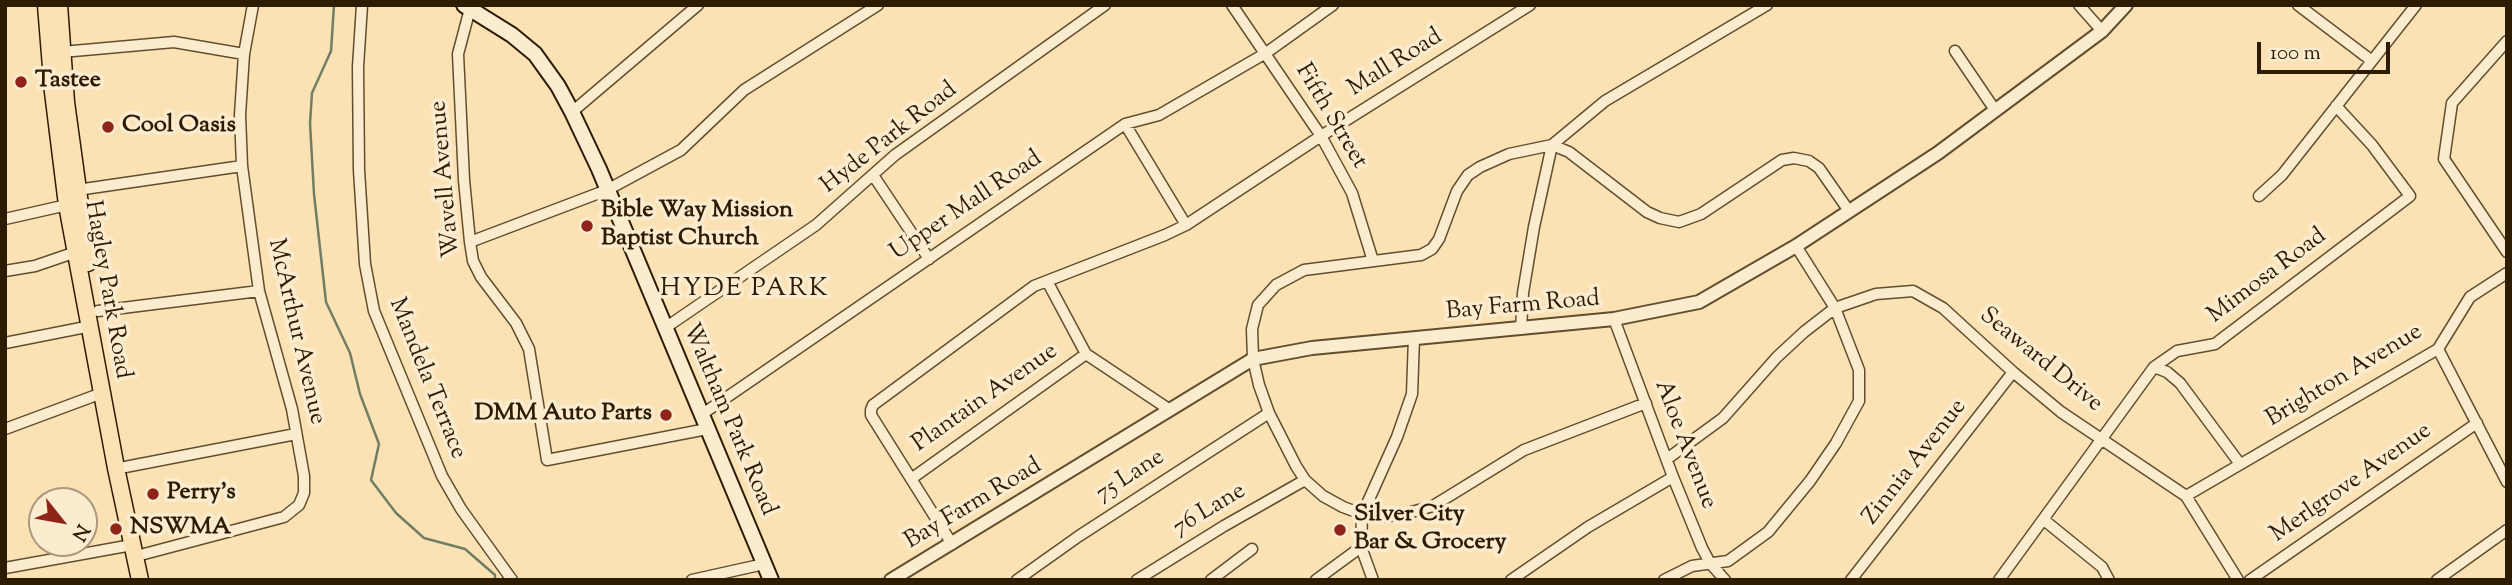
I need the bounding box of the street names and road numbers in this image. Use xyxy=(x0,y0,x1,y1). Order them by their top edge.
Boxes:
street label: Mall Road xyxy=(1344,24,1448,104)
street label: Fifth Street xyxy=(1287,59,1373,175)
street label: Hyde Park Road xyxy=(816,77,964,201)
street label: Wavell Avenue xyxy=(426,99,468,259)
street label: Upper Mall Road xyxy=(886,146,1048,268)
street label: Hagley Park Road xyxy=(76,199,136,381)
street label: Mimosa Road xyxy=(2203,223,2333,331)
street label: McArthur Avenue xyxy=(260,236,330,428)
street label: Bay Farm Road xyxy=(1445,286,1601,328)
street label: Mandela Terrace xyxy=(381,294,471,464)
street label: Seaward Drive xyxy=(1973,303,2107,419)
street label: Brighton Avenue xyxy=(2262,319,2428,435)
street label: Waltham Park Road xyxy=(674,320,782,520)
street label: Plantain Avenue xyxy=(908,338,1064,460)
street label: Aloe Avenue xyxy=(1646,377,1722,513)
street label: Zinnia Avenue xyxy=(1858,394,1974,532)
street label: Merlgrove Avenue xyxy=(2266,418,2438,550)
street label: 75 Lane xyxy=(1091,444,1171,510)
street label: Bay Farm Road xyxy=(900,453,1048,557)
street label: 76 Lane xyxy=(1168,478,1252,544)

